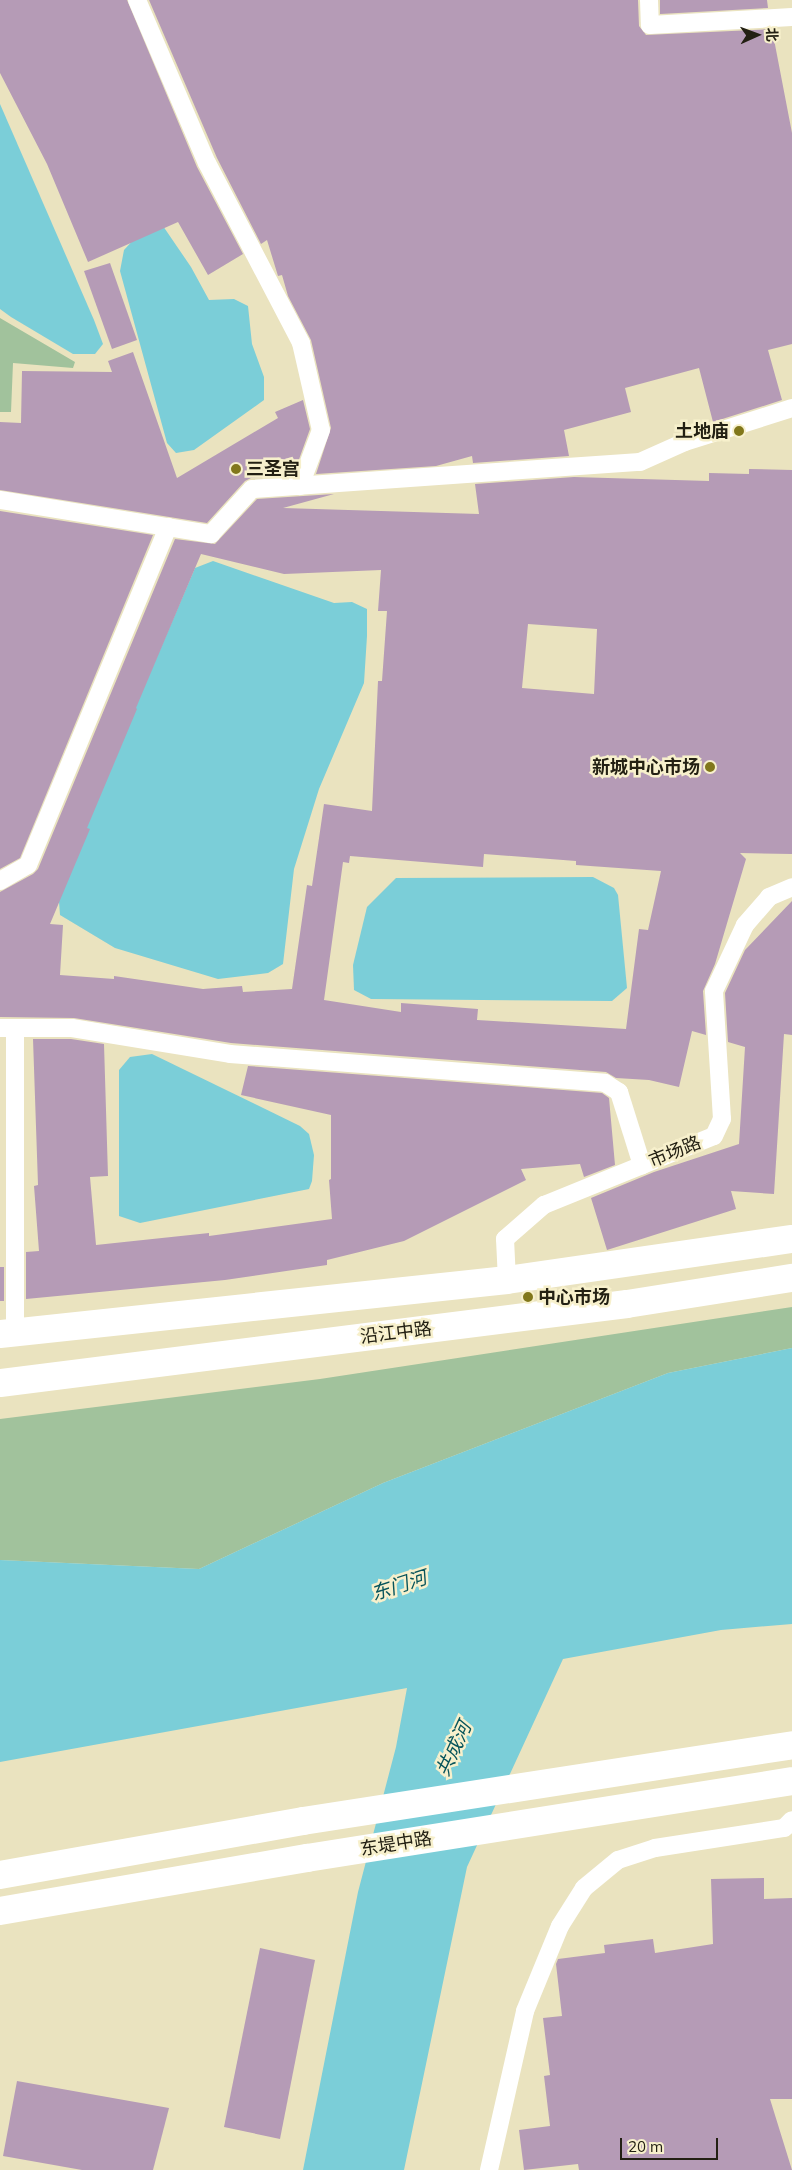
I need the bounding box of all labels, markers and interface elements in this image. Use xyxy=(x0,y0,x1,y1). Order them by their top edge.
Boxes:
north arrow xyxy=(732,10,782,60)
text: 北 xyxy=(763,27,781,42)
place label: 土地庙 xyxy=(675,420,729,442)
marker: 土地庙 xyxy=(733,425,745,437)
place label: 三圣宫 xyxy=(246,458,300,480)
marker: 三圣宫 xyxy=(230,463,242,475)
place label: 新城中心市场 xyxy=(592,756,700,778)
marker: 新城中心市场 xyxy=(704,761,716,773)
street label: 市场路 xyxy=(646,1132,704,1172)
place label: 中心市场 xyxy=(538,1286,610,1308)
marker: 中心市场 xyxy=(522,1291,534,1303)
street label: 沿江中路 xyxy=(359,1318,433,1348)
water label: 东门河 xyxy=(368,1566,430,1606)
water label: 共成河 xyxy=(432,1718,476,1780)
street label: 东堤中路 xyxy=(359,1828,433,1860)
scale bar xyxy=(622,2128,720,2160)
text: 20 m xyxy=(628,2137,663,2156)

